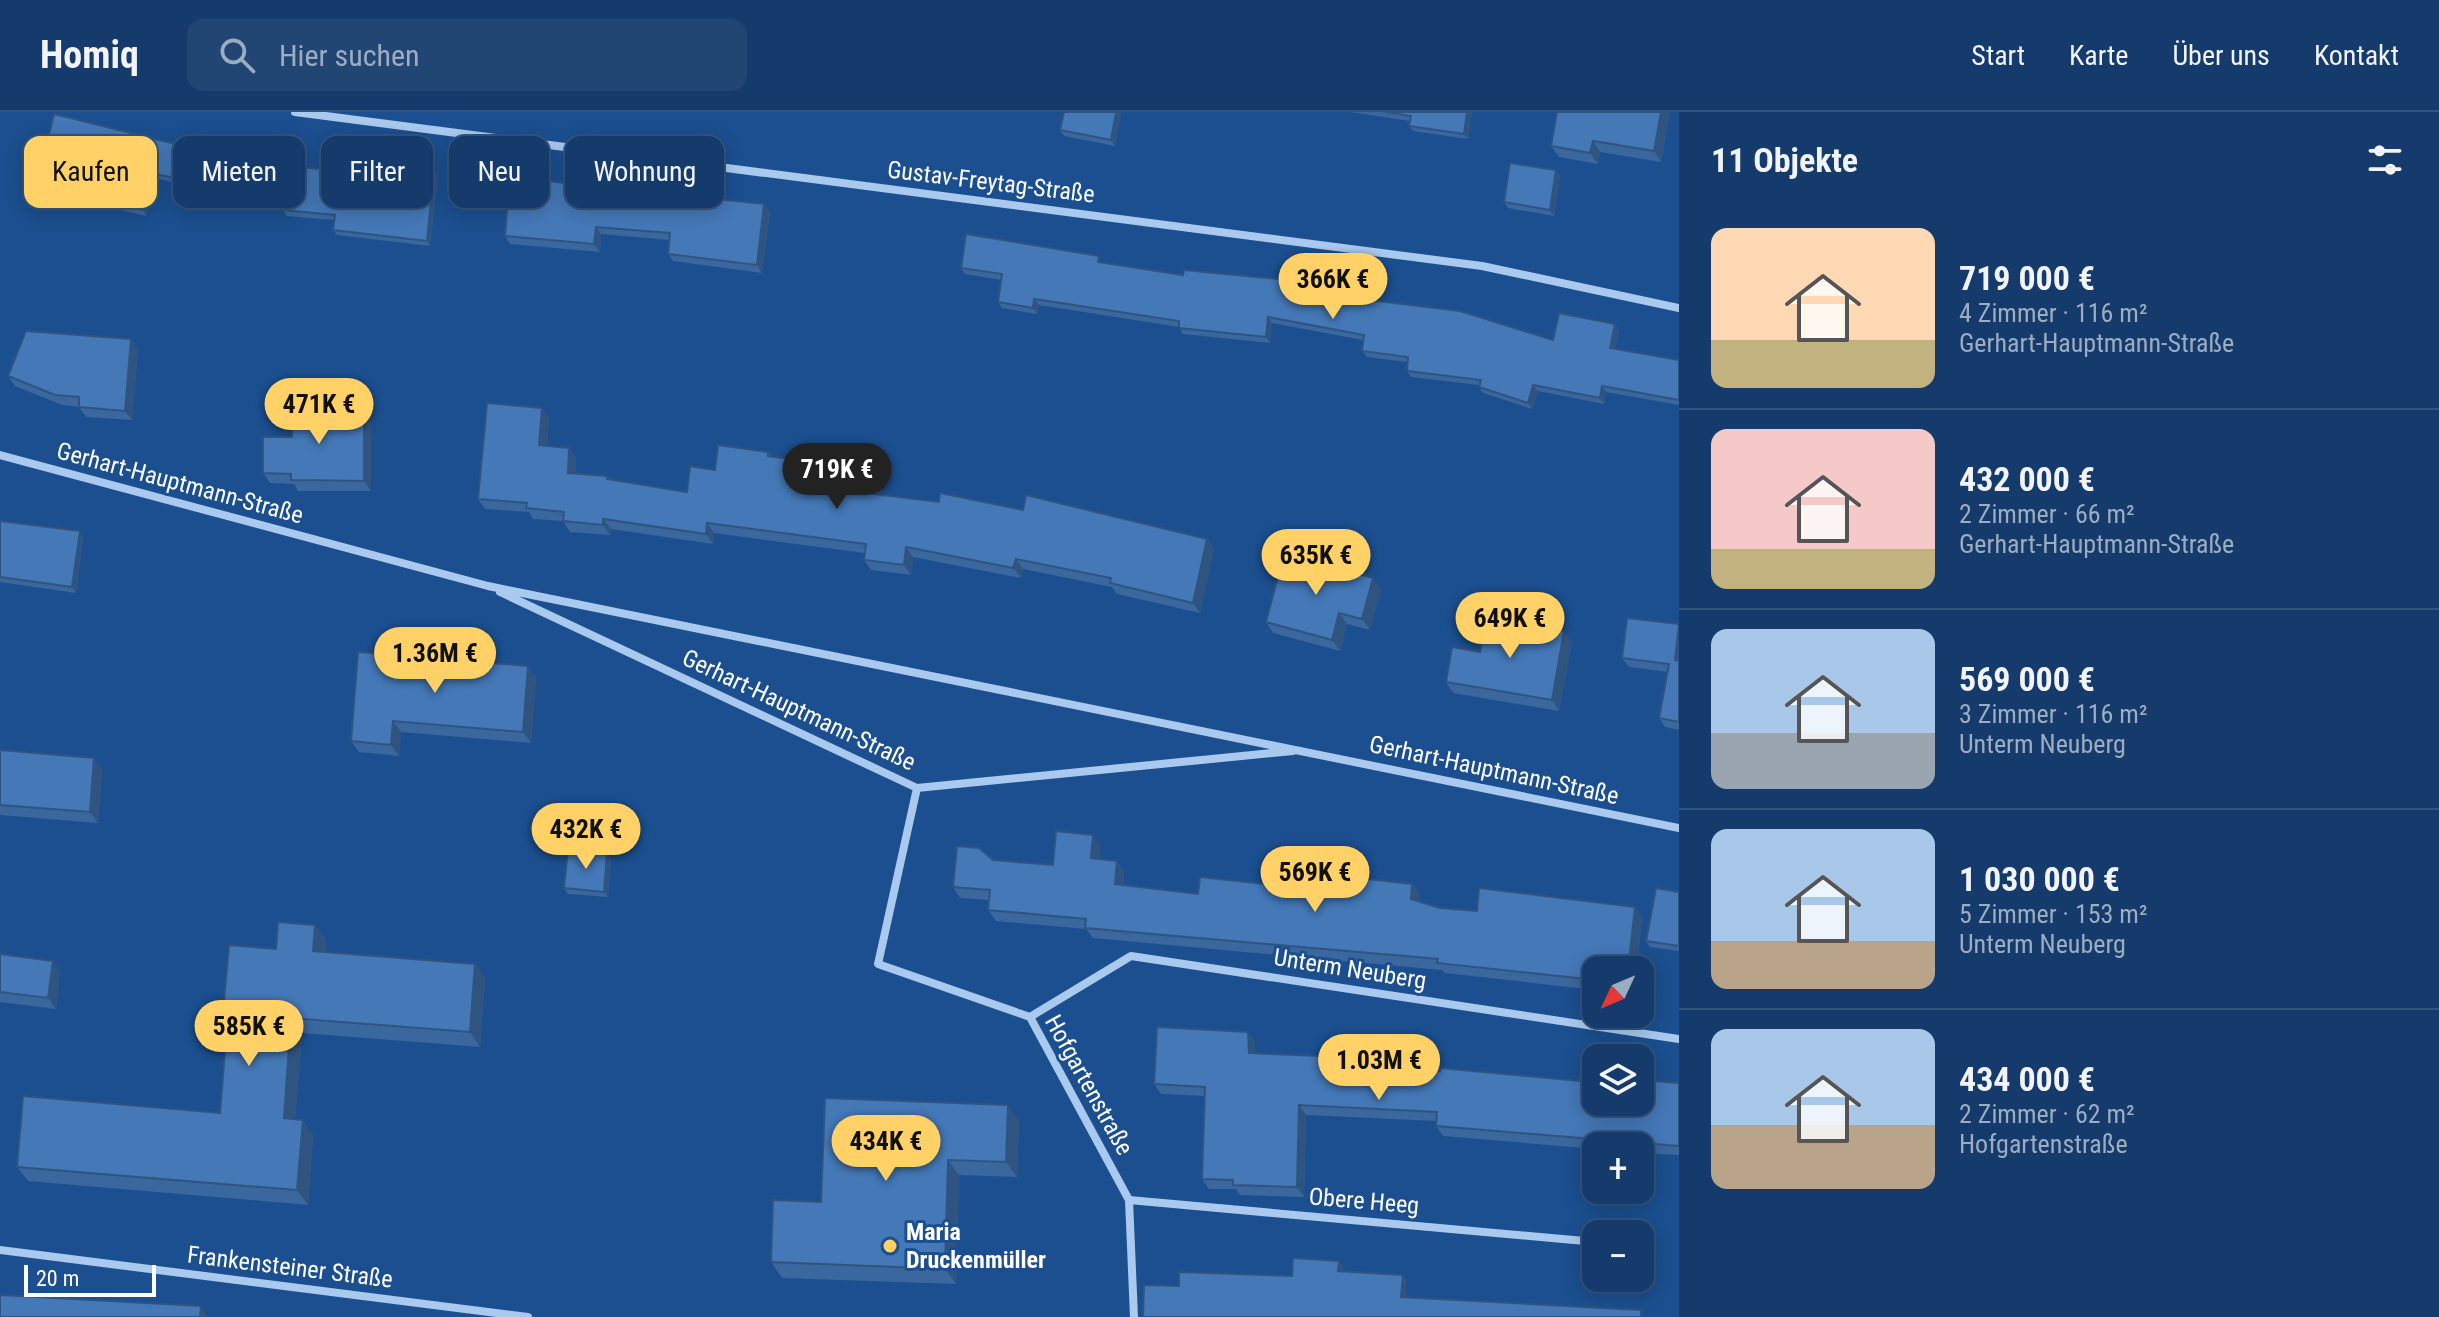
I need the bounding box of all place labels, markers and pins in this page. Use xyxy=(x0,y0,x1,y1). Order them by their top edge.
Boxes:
pin: 366K € xyxy=(1268,253,1398,321)
pin: 471K € xyxy=(254,378,384,446)
pin: 719K € xyxy=(772,443,902,511)
pin: 635K € xyxy=(1251,529,1381,597)
pin: 649K € xyxy=(1445,592,1575,660)
pin: 1.36M € xyxy=(361,627,509,695)
pin: 432K € xyxy=(521,803,651,871)
pin: 569K € xyxy=(1250,846,1380,914)
pin: 585K € xyxy=(184,1000,314,1068)
pin: 1.03M € xyxy=(1305,1034,1453,1102)
pin: 434K € xyxy=(821,1115,951,1183)
place label: Maria Druckenmüller xyxy=(906,1218,1046,1274)
marker: Maria Druckenmüller xyxy=(881,1237,899,1255)

